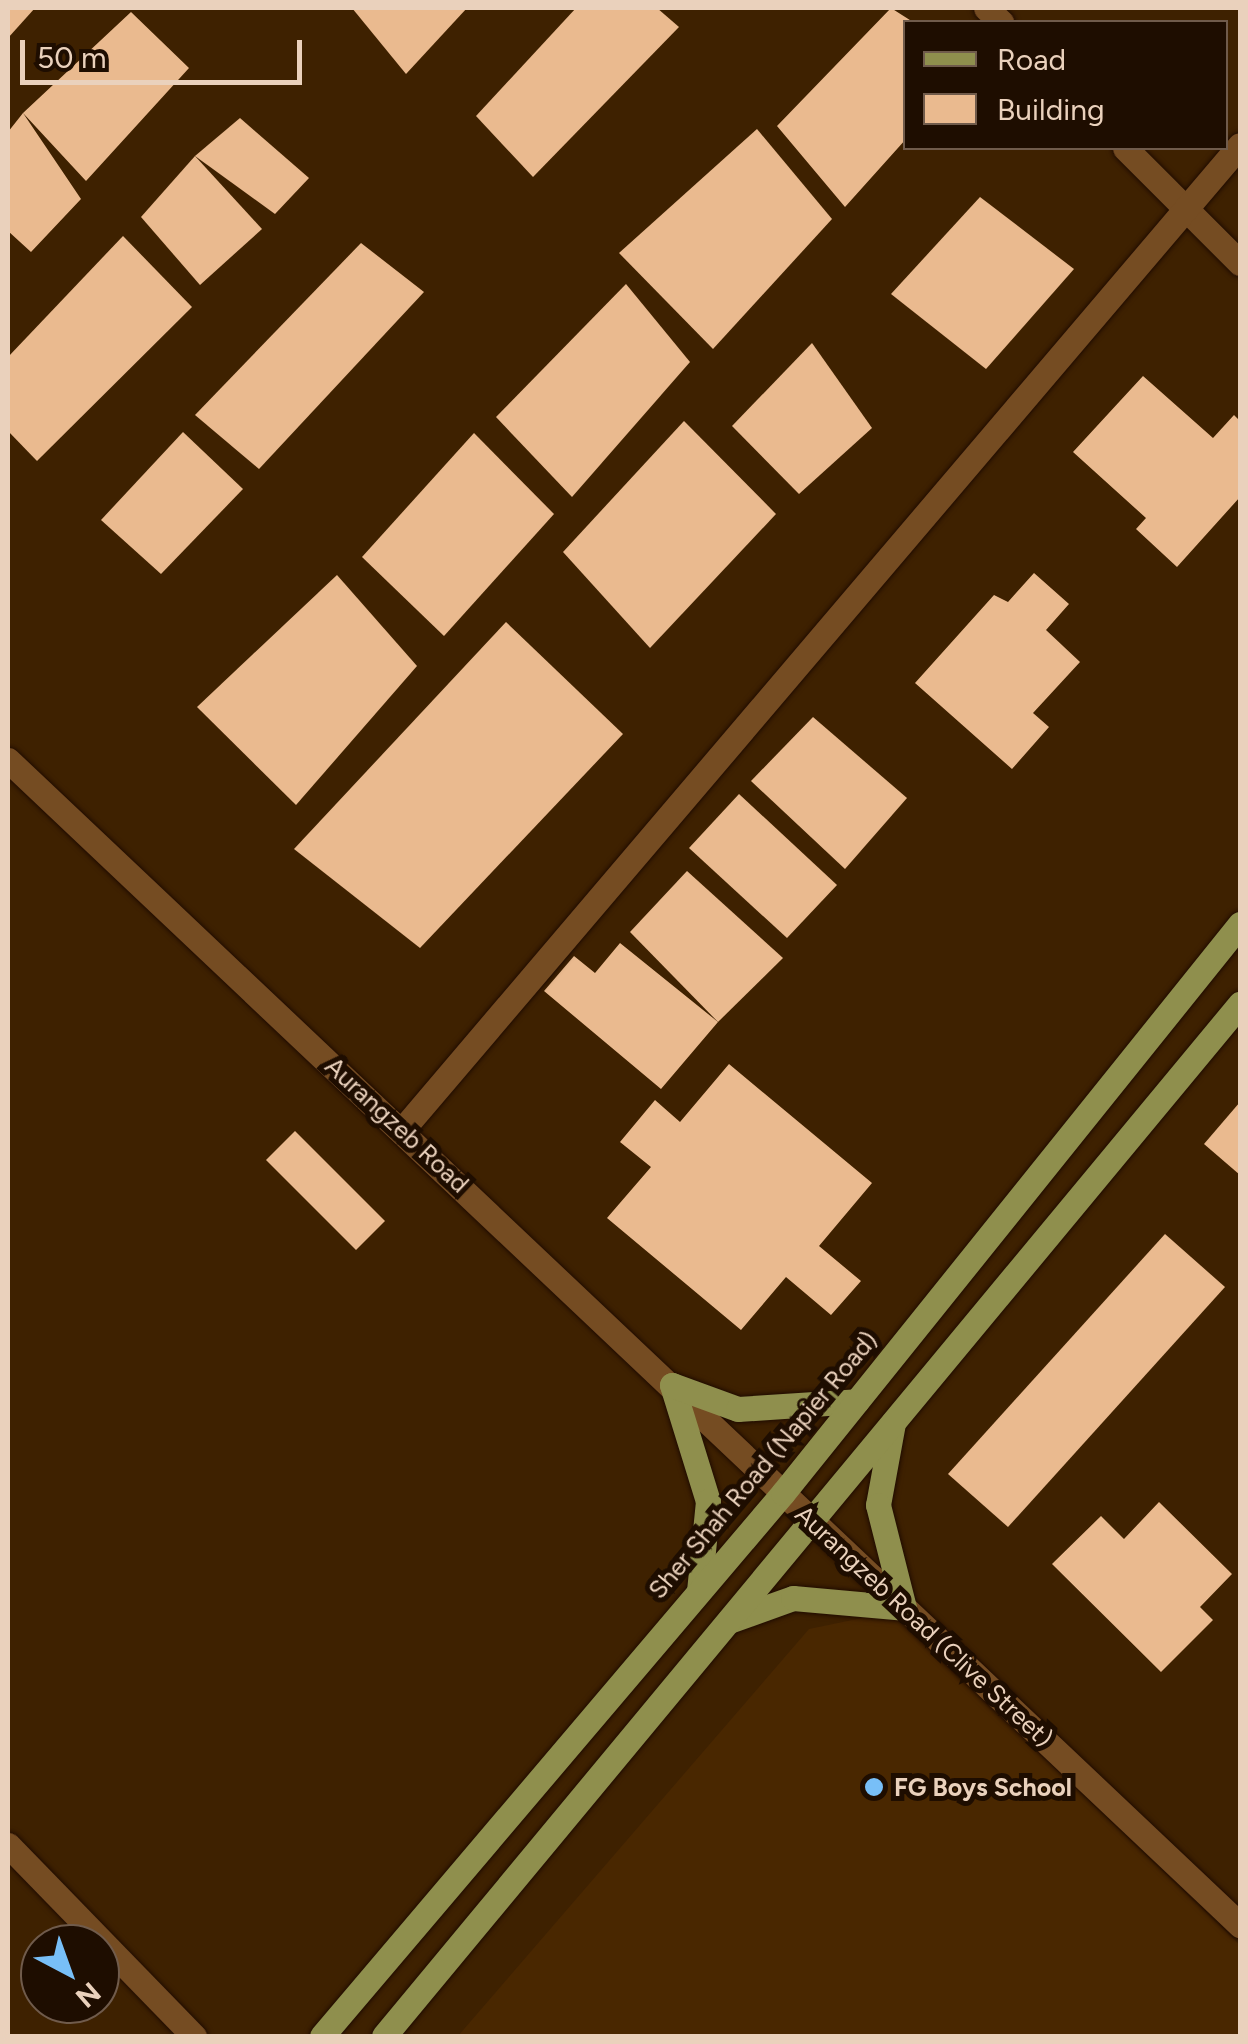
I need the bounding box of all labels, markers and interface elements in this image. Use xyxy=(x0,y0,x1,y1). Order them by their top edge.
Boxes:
scale bar xyxy=(25,20,308,82)
legend xyxy=(903,20,1228,150)
text: 50 m xyxy=(37,39,106,76)
text: Road xyxy=(997,41,1066,78)
text: Building xyxy=(997,91,1105,128)
street label: Aurangzeb Road xyxy=(319,1051,475,1199)
street label: Sher Shah Road (Napier Road) xyxy=(642,1325,884,1605)
street label: Aurangzeb Road (Clive Street) xyxy=(789,1499,1059,1753)
place label: FG Boys School xyxy=(894,1772,1072,1802)
marker: FG Boys School xyxy=(863,1776,885,1798)
north arrow xyxy=(20,1924,120,2024)
text: N xyxy=(69,1975,108,2015)

